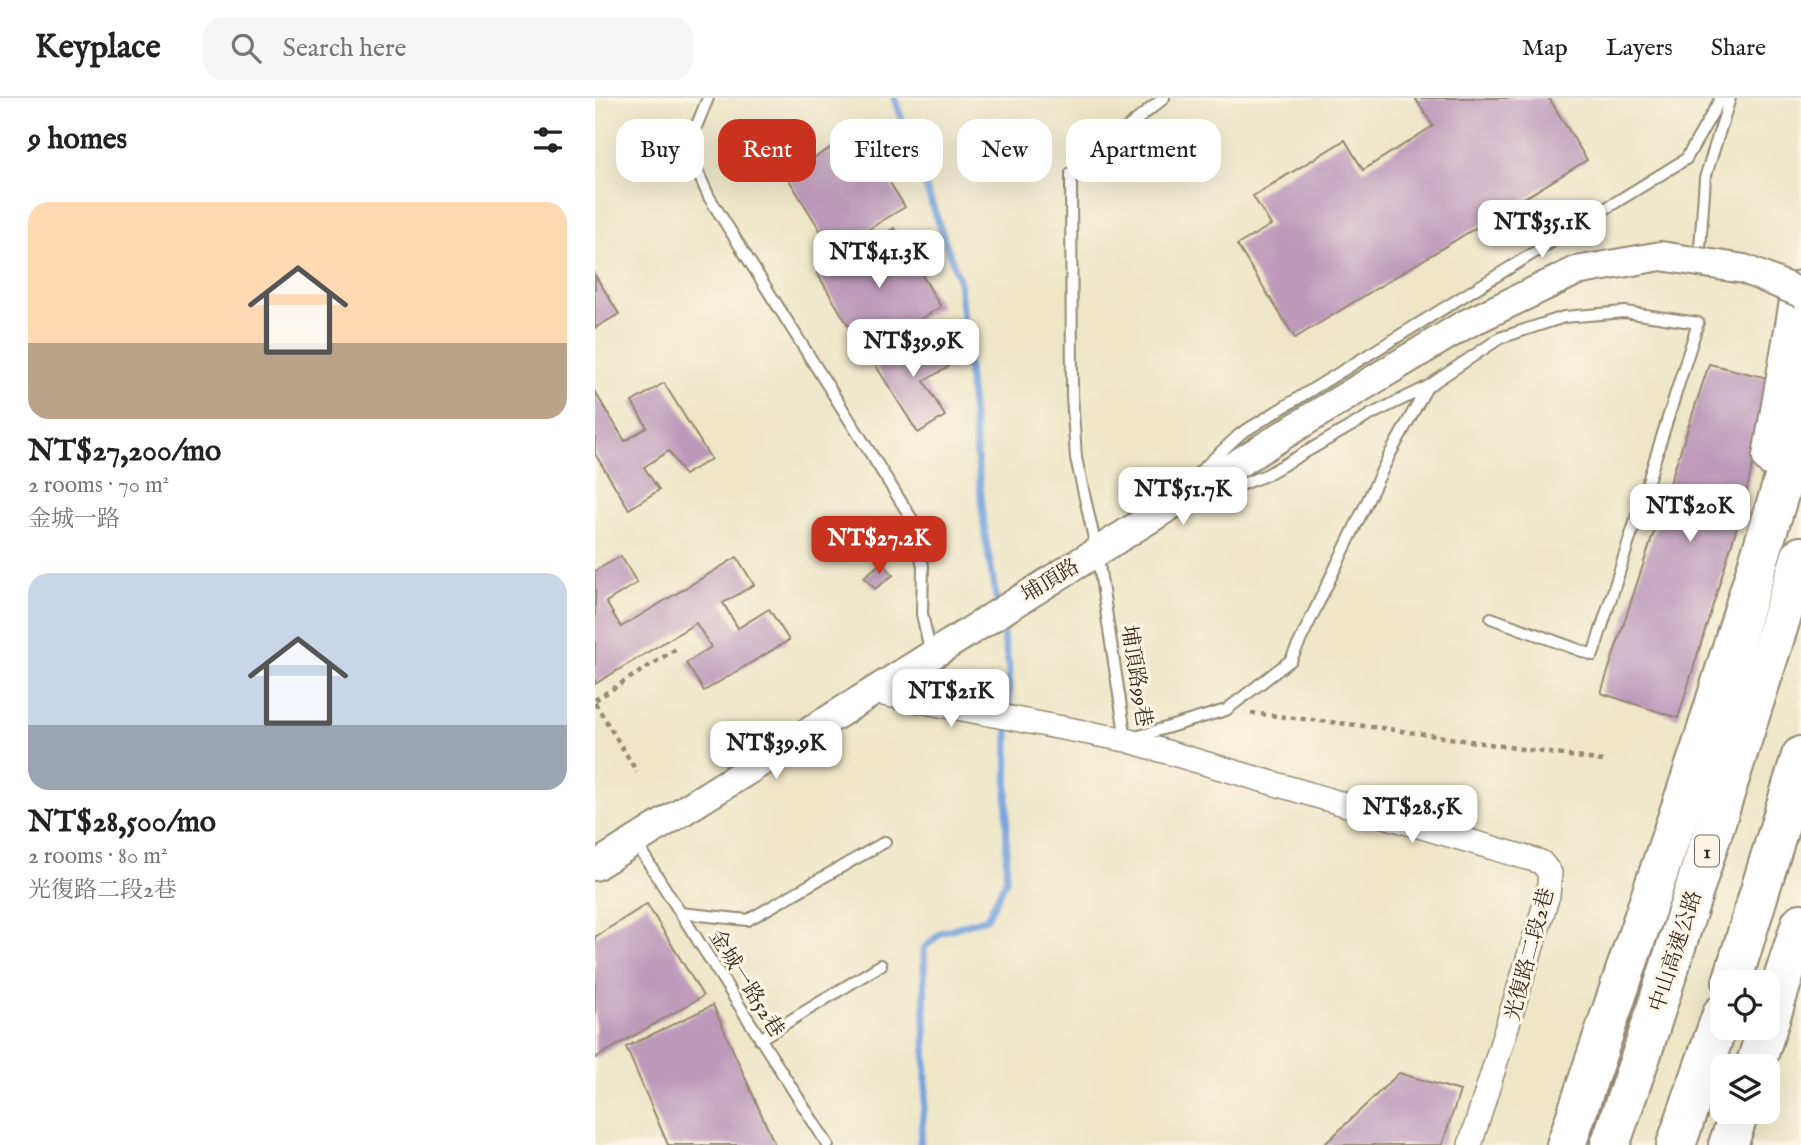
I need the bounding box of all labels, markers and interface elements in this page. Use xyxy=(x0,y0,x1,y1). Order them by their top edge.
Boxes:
search box xyxy=(203,17,693,80)
text: Keyplace xyxy=(35,27,161,69)
icon: search xyxy=(227,29,265,67)
text: Search here xyxy=(283,32,407,65)
text: Map xyxy=(1522,33,1568,64)
text: Layers xyxy=(1606,33,1673,64)
text: Share xyxy=(1711,33,1766,64)
chip: Buy xyxy=(616,119,704,182)
chip: Rent xyxy=(718,119,816,182)
chip: Filters xyxy=(830,119,943,182)
chip: New xyxy=(957,119,1052,182)
chip: Apartment xyxy=(1066,119,1221,182)
text: 9 homes xyxy=(28,121,127,159)
icon: filters xyxy=(529,121,567,159)
pin: NT$35.1K xyxy=(1470,200,1614,260)
text: NT$35.1K xyxy=(1494,208,1590,237)
pin: NT$41.3K xyxy=(807,230,951,290)
text: NT$41.3K xyxy=(829,238,929,267)
icon: home xyxy=(235,247,361,373)
pin: NT$39.9K xyxy=(841,320,985,379)
text: NT$39.9K xyxy=(863,327,963,356)
text: NT$27,200/mo xyxy=(28,433,221,471)
pin: NT$51.7K xyxy=(1111,468,1255,527)
text: 2 rooms · 70 m² xyxy=(28,471,169,500)
text: NT$51.7K xyxy=(1134,475,1232,504)
pin: NT$20K xyxy=(1633,484,1747,544)
text: NT$20K xyxy=(1646,492,1734,521)
text: 金城一路 xyxy=(28,505,120,534)
pin: NT$27.2K xyxy=(807,517,951,576)
text: NT$27.2K xyxy=(827,524,931,553)
street label: 埔頂路 xyxy=(1017,553,1085,609)
icon: home xyxy=(235,618,361,744)
street label: 埔頂路99巷 xyxy=(1114,624,1157,729)
pin: NT$21K xyxy=(894,670,1008,729)
text: NT$21K xyxy=(908,677,994,706)
pin: NT$39.9K xyxy=(704,722,848,781)
text: NT$39.9K xyxy=(726,729,826,758)
pin: NT$28.5K xyxy=(1340,786,1484,845)
text: NT$28.5K xyxy=(1362,793,1462,822)
text: NT$28,500/mo xyxy=(28,804,216,842)
road number: 1 xyxy=(1695,836,1719,866)
text: 2 rooms · 80 m² xyxy=(28,842,168,871)
text: 光復路二段2巷 xyxy=(28,876,177,905)
street label: 光復路二段2巷 xyxy=(1500,885,1561,1023)
street label: 中山高速公路 xyxy=(1644,887,1709,1016)
street label: 金城一路52巷 xyxy=(702,925,790,1043)
map controls xyxy=(1710,970,1780,1124)
button: locate xyxy=(1710,970,1780,1040)
button: layers xyxy=(1710,1054,1780,1124)

